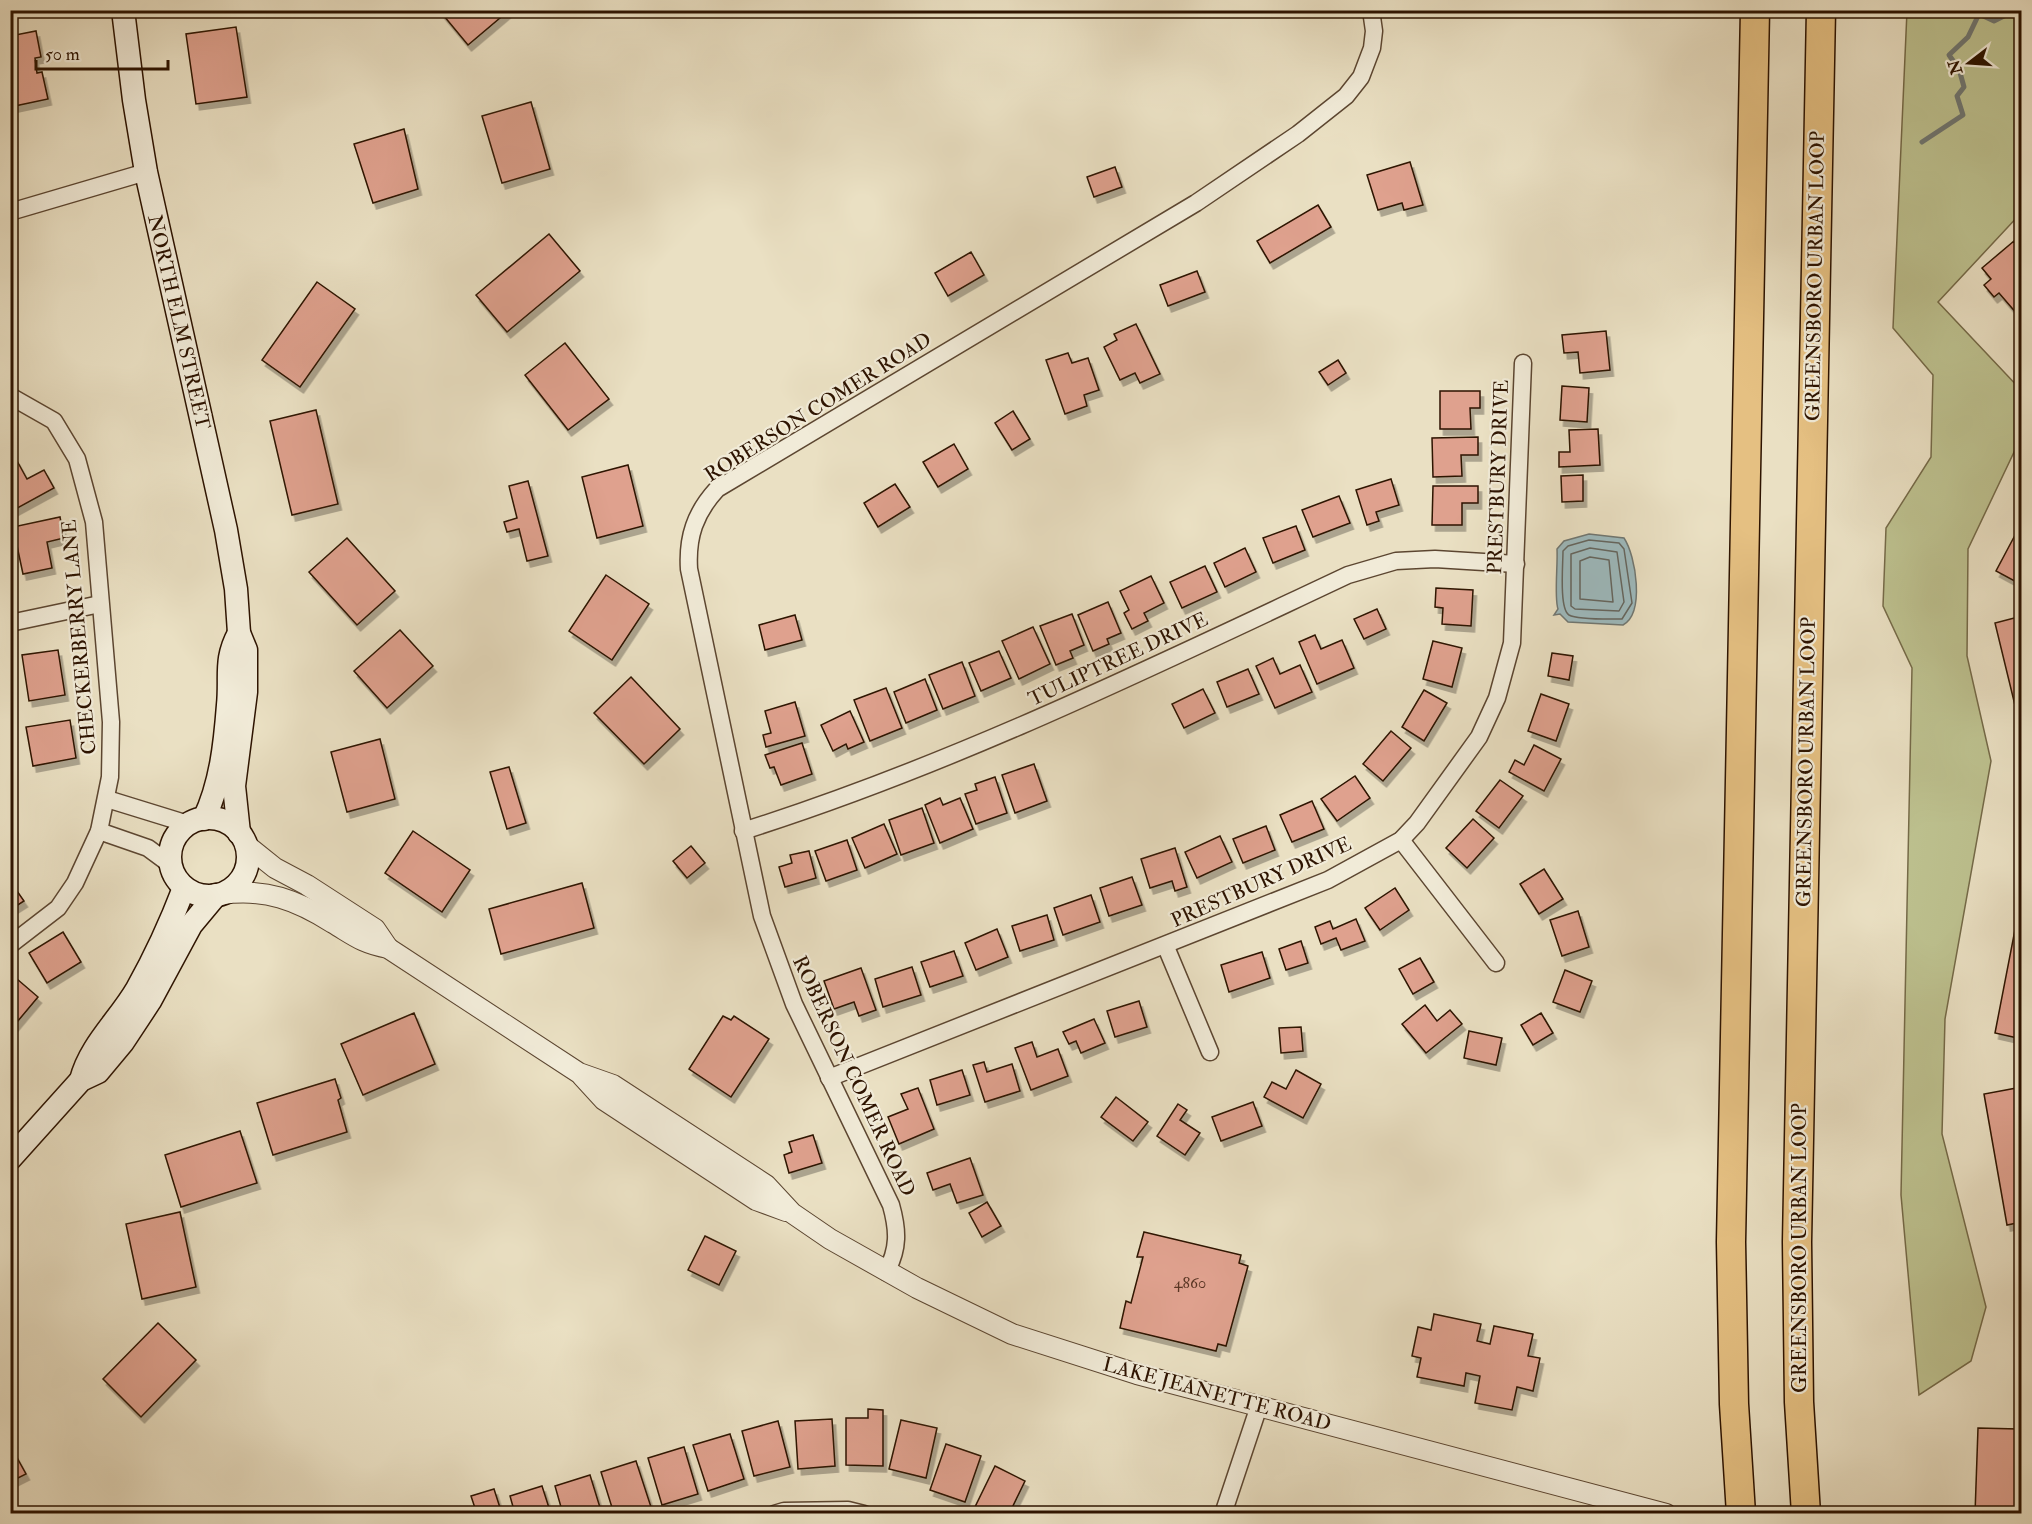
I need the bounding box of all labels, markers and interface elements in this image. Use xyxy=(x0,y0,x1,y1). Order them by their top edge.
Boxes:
scale bar xyxy=(36,33,168,71)
north arrow xyxy=(1939,33,1999,93)
text: 50 m xyxy=(45,43,80,66)
text: N xyxy=(1944,57,1968,78)
street label: GREENSBORO URBAN LOOP xyxy=(1800,130,1830,421)
street label: NORTH ELM STREET xyxy=(142,212,216,432)
street label: ROBERSON COMER ROAD xyxy=(700,327,936,487)
street label: PRESTBURY DRIVE xyxy=(1482,379,1514,575)
street label: CHECKERBERRY LANE xyxy=(56,518,102,756)
street label: TULIPTREE DRIVE xyxy=(1024,606,1212,712)
street label: GREENSBORO URBAN LOOP xyxy=(1791,616,1821,907)
street label: PRESTBURY DRIVE xyxy=(1167,831,1355,933)
street label: ROBERSON COMER ROAD xyxy=(787,952,921,1200)
street label: GREENSBORO URBAN LOOP xyxy=(1787,1103,1812,1393)
house number: 4860 xyxy=(1174,1273,1206,1293)
street label: LAKE JEANETTE ROAD xyxy=(1100,1351,1334,1437)

